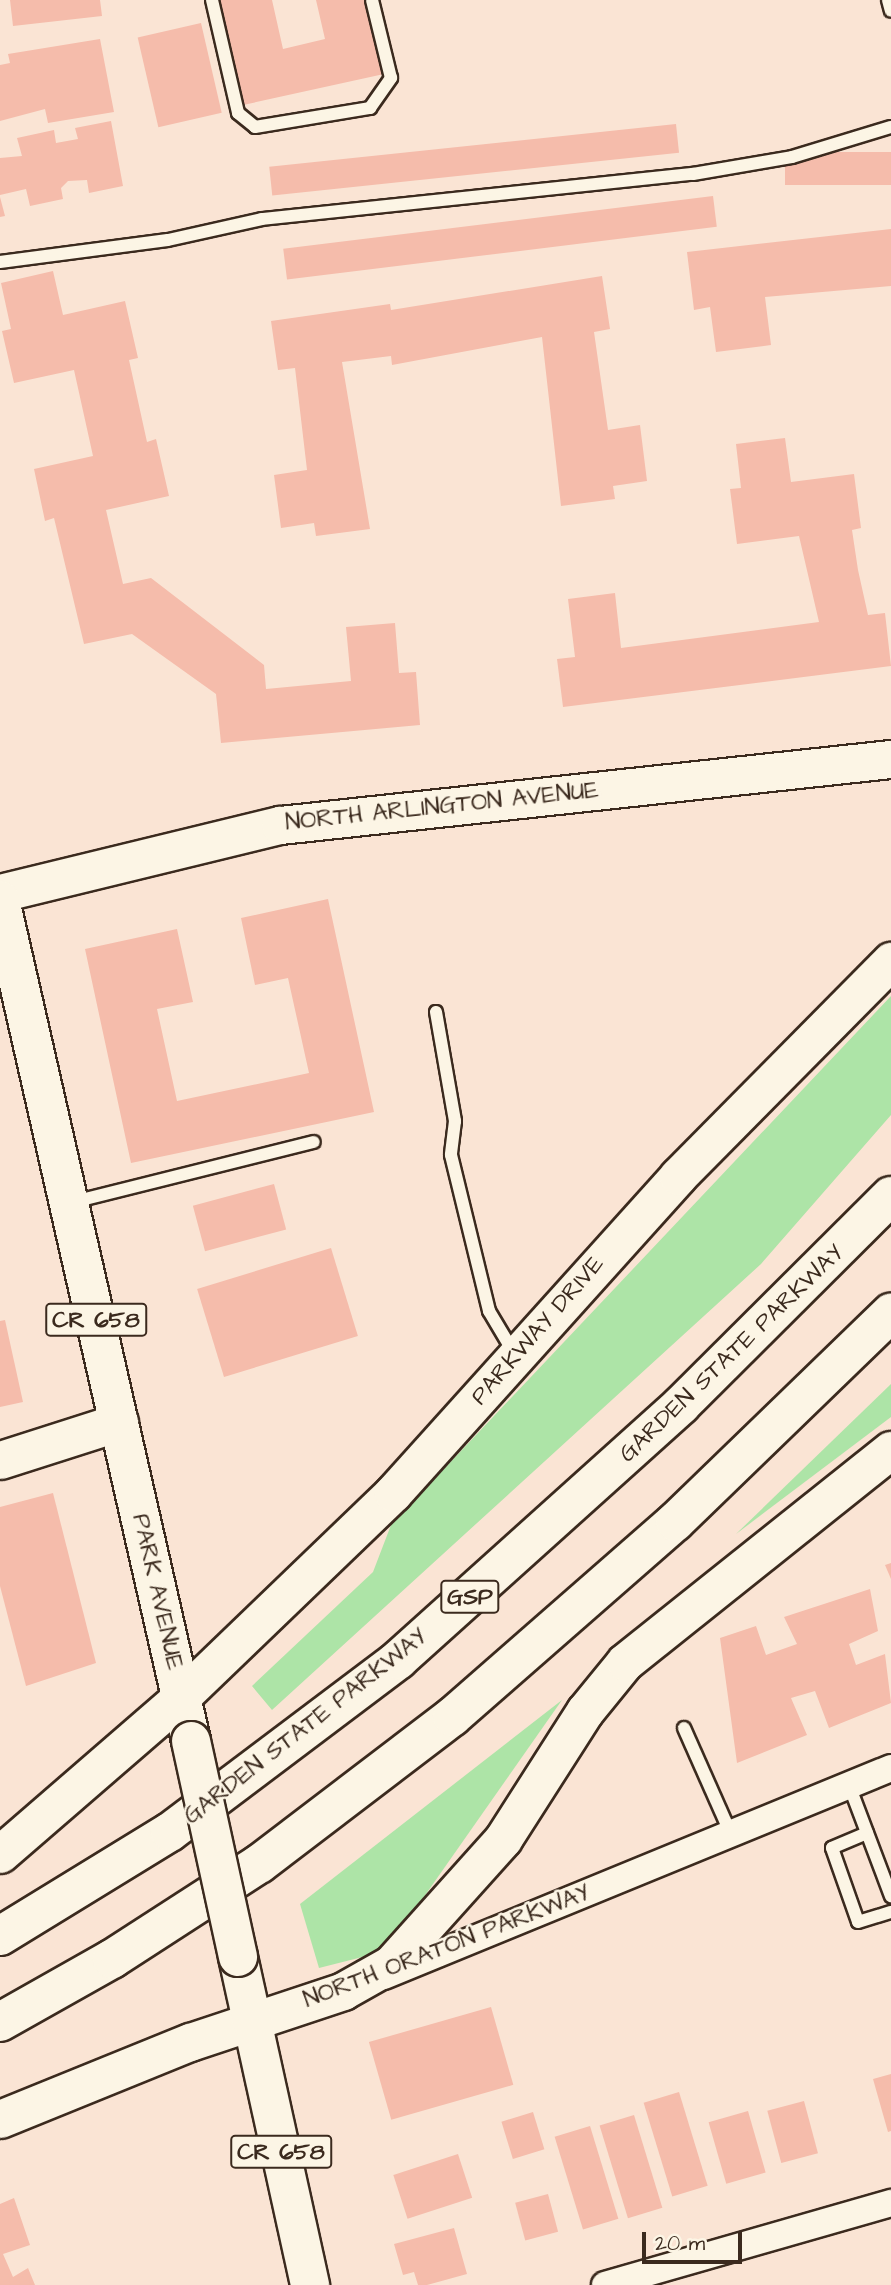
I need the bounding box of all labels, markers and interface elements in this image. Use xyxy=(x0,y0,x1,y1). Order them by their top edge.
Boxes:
street label: NORTH ARLINGTON AVENUE xyxy=(284,776,600,838)
street label: GARDEN STATE PARKWAY xyxy=(614,1239,850,1469)
street label: PARKWAY DRIVE xyxy=(465,1251,611,1411)
road number: CR 658 xyxy=(43,1301,148,1340)
street label: PARK AVENUE xyxy=(125,1511,189,1673)
road number: GSP xyxy=(440,1578,500,1616)
street label: GARDEN STATE PARKWAY xyxy=(178,1623,434,1831)
street label: NORTH ORATON PARKWAY xyxy=(300,1879,594,2015)
road number: CR 658 xyxy=(229,2132,334,2172)
scale bar xyxy=(646,2218,746,2262)
text: 20 m xyxy=(655,2229,705,2258)

